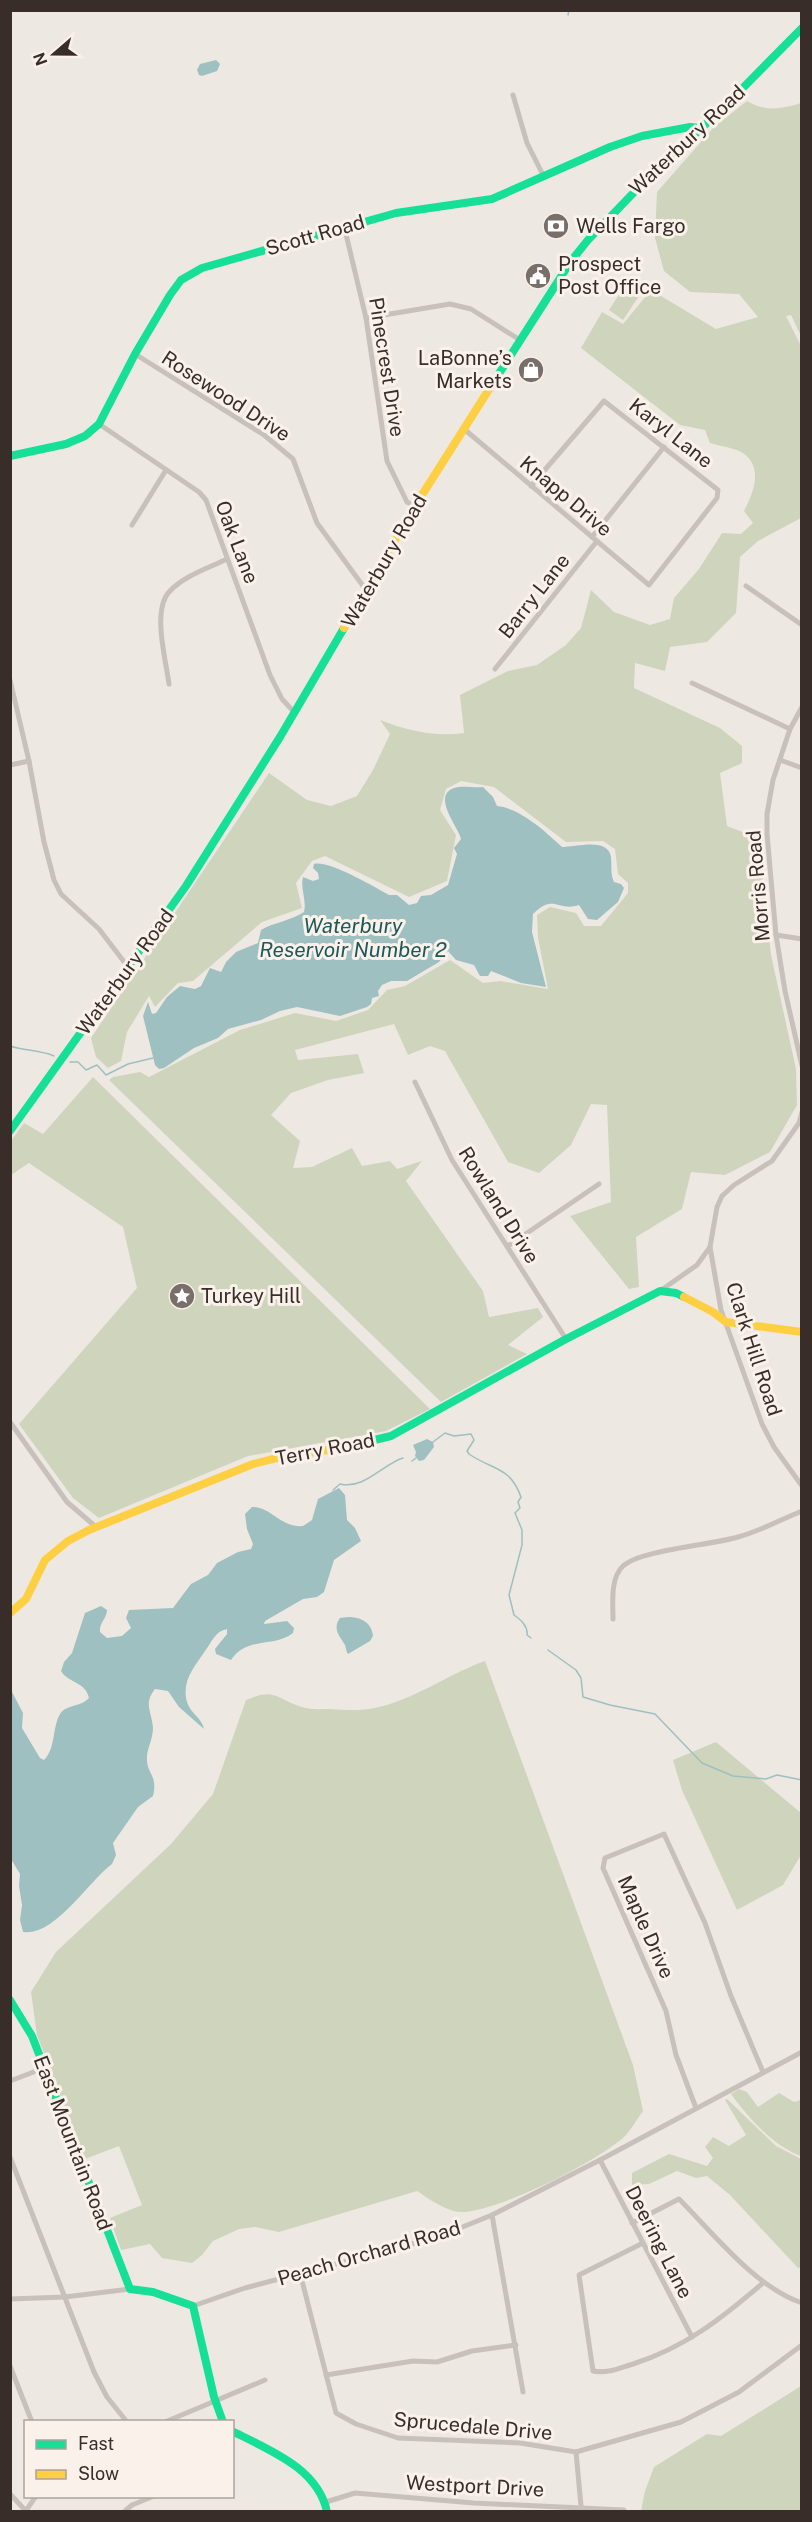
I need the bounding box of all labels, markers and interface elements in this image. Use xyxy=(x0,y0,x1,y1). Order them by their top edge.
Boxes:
north arrow xyxy=(24,24,84,84)
text: N xyxy=(29,50,51,68)
street label: Waterbury Road xyxy=(624,80,750,200)
street label: Scott Road xyxy=(263,209,367,261)
bank icon: Wells Fargo xyxy=(541,211,571,241)
place label: Wells Fargo xyxy=(576,214,686,238)
place label: Prospect Post Office xyxy=(558,252,661,299)
public building icon: Prospect Post Office xyxy=(523,261,553,291)
street label: Pinecrest Drive xyxy=(364,296,410,438)
street label: Rosewood Drive xyxy=(157,346,295,446)
place label: LaBonne’s Markets xyxy=(418,346,512,393)
shop icon: LaBonne’s Markets xyxy=(516,355,546,385)
street label: Karyl Lane xyxy=(624,393,718,473)
street label: Knapp Drive xyxy=(515,451,617,541)
street label: Waterbury Road xyxy=(336,490,432,632)
street label: Oak Lane xyxy=(210,497,264,587)
street label: Barry Lane xyxy=(493,549,575,643)
street label: Morris Road xyxy=(741,829,775,943)
street label: Waterbury Road xyxy=(71,904,179,1040)
water label: Waterbury Reservoir Number 2 xyxy=(259,913,447,962)
street label: Rowland Drive xyxy=(454,1142,544,1268)
street label: Clark Hill Road xyxy=(721,1279,787,1419)
place icon: Turkey Hill xyxy=(167,1281,197,1311)
place label: Turkey Hill xyxy=(201,1284,301,1308)
street label: Terry Road xyxy=(273,1428,377,1470)
street label: Maple Drive xyxy=(613,1872,679,1982)
street label: East Mountain Road xyxy=(29,2052,117,2234)
street label: Deering Lane xyxy=(620,2182,698,2302)
street label: Peach Orchard Road xyxy=(275,2215,463,2291)
street label: Sprucedale Drive xyxy=(393,2407,553,2445)
legend xyxy=(24,2420,234,2498)
text: Fast xyxy=(78,2433,114,2454)
text: Slow xyxy=(78,2463,119,2484)
street label: Westport Drive xyxy=(405,2470,545,2502)

